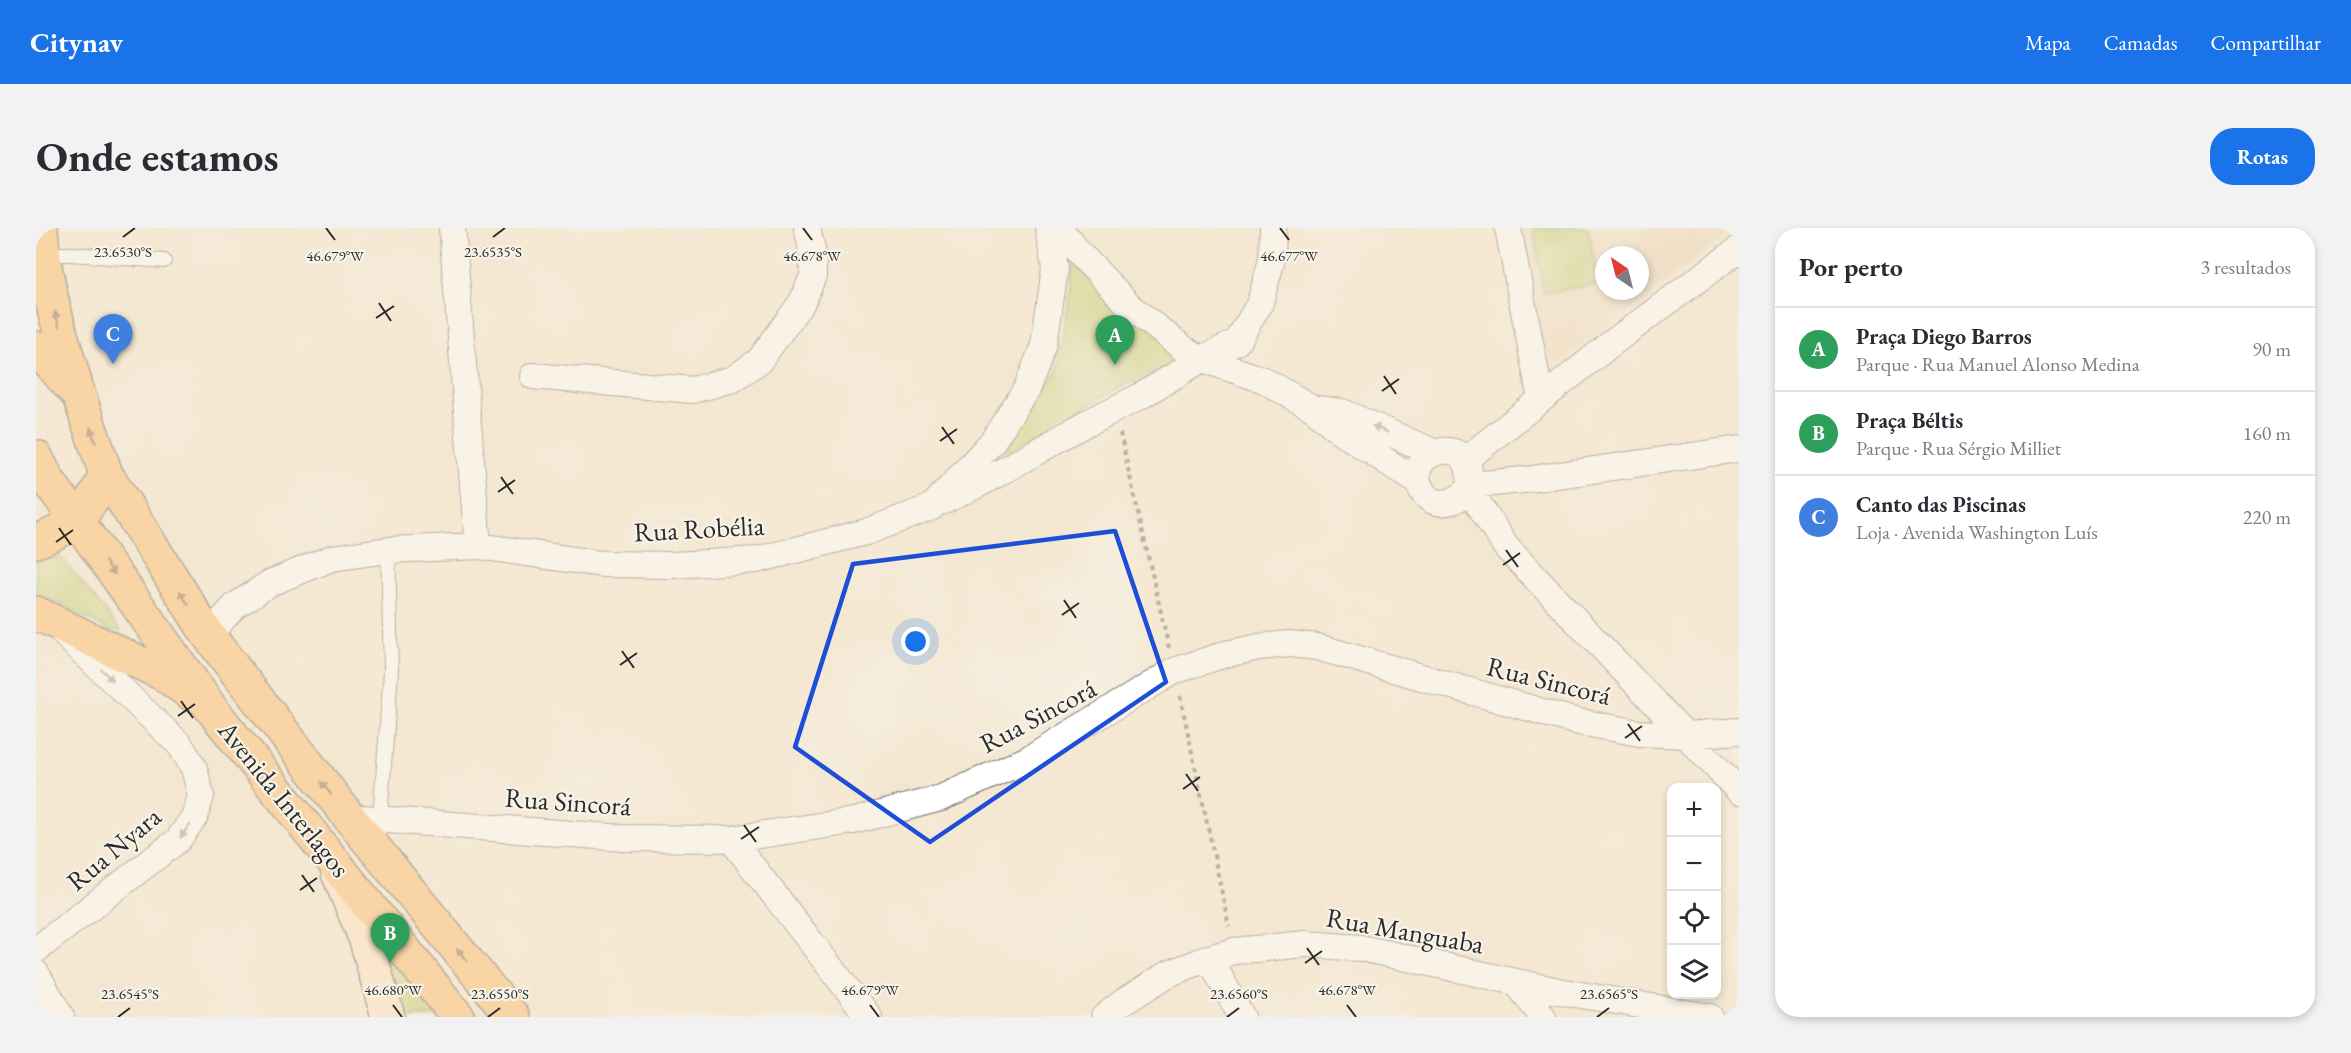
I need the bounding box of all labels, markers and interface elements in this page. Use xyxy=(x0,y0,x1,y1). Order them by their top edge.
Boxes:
text: Citynav xyxy=(30,24,123,60)
text: Mapa xyxy=(2025,29,2071,56)
text: Camadas xyxy=(2104,29,2177,56)
text: Compartilhar xyxy=(2210,29,2321,56)
button: Rotas xyxy=(2210,128,2315,185)
text: Onde estamos xyxy=(36,129,279,184)
text: 23.6530°S xyxy=(94,242,152,261)
text: 23.6535°S xyxy=(464,242,522,261)
text: 46.679°W xyxy=(306,246,364,265)
text: 46.678°W xyxy=(783,246,841,265)
text: 46.677°W xyxy=(1260,246,1318,265)
north arrow xyxy=(1595,246,1649,300)
text: Por perto xyxy=(1799,250,1903,284)
text: 3 resultados xyxy=(2200,254,2291,280)
one-way arrow xyxy=(52,310,61,328)
pin: C xyxy=(94,314,133,364)
pin: A xyxy=(1096,316,1134,365)
text: Praça Diego Barros xyxy=(1856,322,2032,351)
text: A xyxy=(1811,336,1826,362)
text: 90 m xyxy=(2252,336,2291,362)
text: Parque · Rua Manuel Alonso Medina xyxy=(1856,351,2140,377)
text: Praça Béltis xyxy=(1856,406,1963,435)
text: B xyxy=(1812,420,1825,446)
text: 160 m xyxy=(2243,420,2291,446)
one-way arrow xyxy=(1370,424,1388,434)
one-way arrow xyxy=(87,426,97,444)
text: Parque · Rua Sérgio Milliet xyxy=(1856,435,2061,461)
text: Canto das Piscinas xyxy=(1856,490,2026,519)
text: C xyxy=(1811,504,1826,530)
text: 220 m xyxy=(2243,504,2291,530)
street label: Rua Robélia xyxy=(633,508,765,549)
text: Loja · Avenida Washington Luís xyxy=(1856,519,2098,545)
one-way arrow xyxy=(104,559,116,575)
one-way arrow xyxy=(179,590,190,606)
your location xyxy=(901,627,930,656)
street label: Rua Sincorá xyxy=(1483,648,1615,713)
one-way arrow xyxy=(100,668,115,682)
street label: Rua Sincorá xyxy=(974,670,1102,761)
street label: Avenida Interlagos xyxy=(210,712,358,884)
one-way arrow xyxy=(321,780,333,795)
street label: Rua Sincorá xyxy=(504,780,633,823)
map controls xyxy=(1667,783,1721,999)
button: + xyxy=(1667,783,1721,837)
street label: Rua Nyara xyxy=(59,799,168,898)
one-way arrow xyxy=(179,822,191,838)
button: − xyxy=(1667,837,1721,891)
button: locate xyxy=(1667,891,1721,945)
street label: Rua Manguaba xyxy=(1324,899,1487,962)
pin: B xyxy=(370,914,410,963)
button: layers xyxy=(1667,945,1721,999)
one-way arrow xyxy=(457,948,469,963)
text: 46.680°W xyxy=(364,980,422,999)
text: 46.679°W xyxy=(841,980,899,999)
text: 46.678°W xyxy=(1318,980,1376,999)
text: 23.6545°S xyxy=(101,984,159,1003)
text: 23.6550°S xyxy=(471,984,529,1003)
text: 23.6560°S xyxy=(1210,984,1268,1003)
text: 23.6565°S xyxy=(1580,984,1638,1003)

